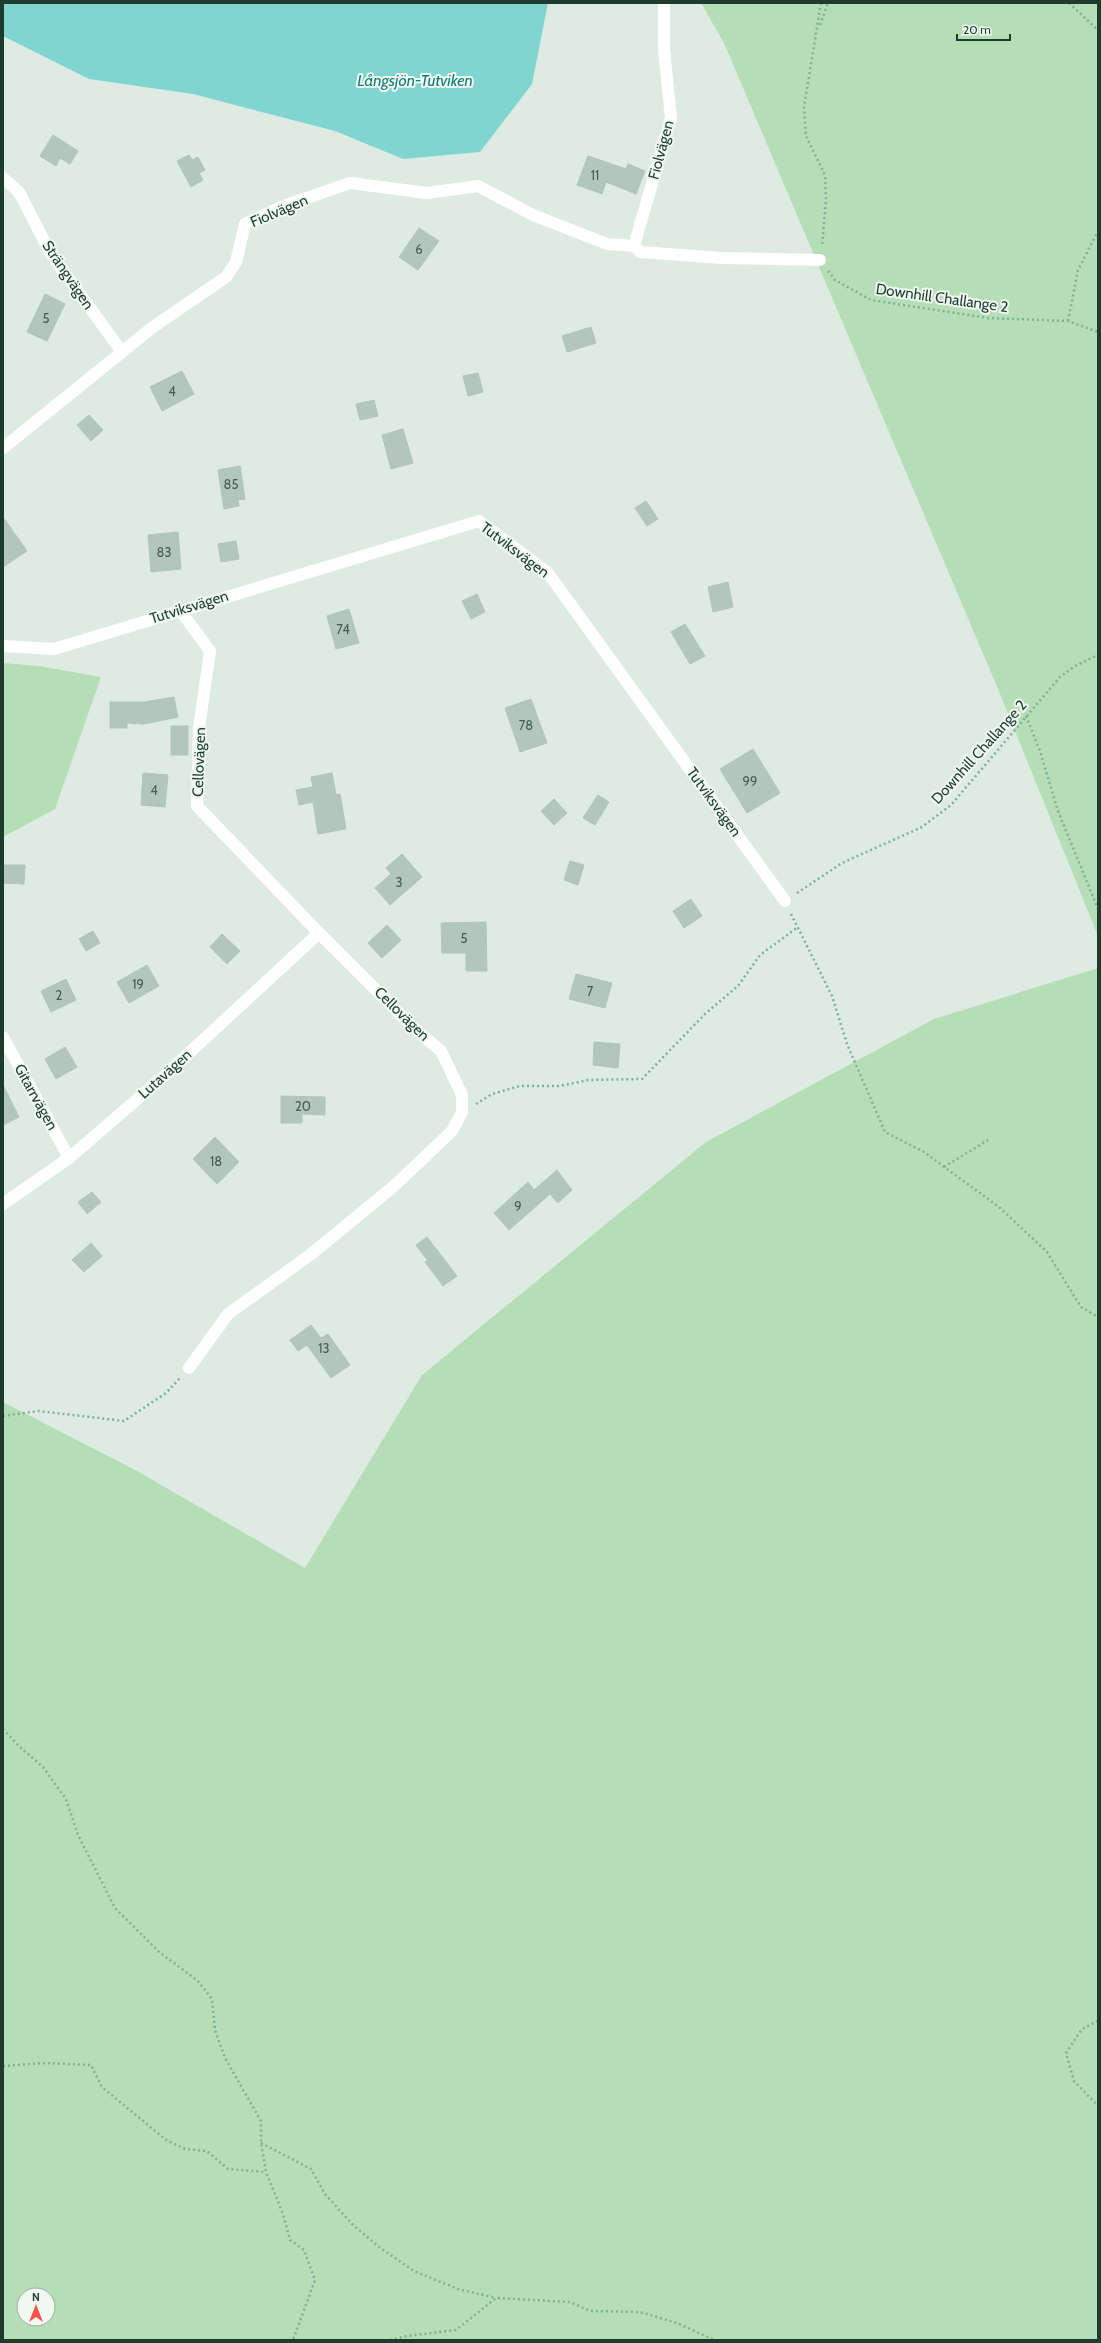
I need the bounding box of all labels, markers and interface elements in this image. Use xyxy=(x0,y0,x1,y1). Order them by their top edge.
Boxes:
scale bar xyxy=(957,16,1010,42)
text: 20 m xyxy=(963,22,991,37)
water label: Långsjön-Tutviken xyxy=(357,71,473,90)
street label: Fiolvägen xyxy=(644,118,678,182)
house number: 11 xyxy=(591,167,599,183)
street label: Fiolvägen xyxy=(248,191,310,231)
street label: Strängvägen xyxy=(38,237,98,313)
house number: 6 xyxy=(415,241,423,257)
street label: Downhill Challange 2 xyxy=(875,280,1010,316)
house number: 5 xyxy=(42,310,50,326)
house number: 4 xyxy=(168,383,176,399)
house number: 85 xyxy=(224,476,238,492)
street label: Tutviksvägen xyxy=(477,518,553,582)
house number: 83 xyxy=(157,544,171,560)
street label: Tutviksvägen xyxy=(148,587,230,627)
house number: 74 xyxy=(336,621,350,637)
street label: Downhill Challange 2 xyxy=(928,696,1030,808)
house number: 78 xyxy=(519,717,533,733)
street label: Cellovägen xyxy=(189,727,209,797)
street label: Tutviksvägen xyxy=(683,764,745,840)
house number: 99 xyxy=(743,773,757,789)
house number: 4 xyxy=(150,782,158,798)
house number: 3 xyxy=(395,874,403,890)
house number: 5 xyxy=(460,930,468,946)
house number: 19 xyxy=(132,976,144,992)
street label: Cellovägen xyxy=(371,983,433,1045)
house number: 7 xyxy=(587,983,594,999)
house number: 2 xyxy=(56,987,63,1003)
street label: Lutavägen xyxy=(135,1045,195,1103)
street label: Gitarrvägen xyxy=(10,1061,62,1133)
house number: 20 xyxy=(295,1098,311,1114)
house number: 18 xyxy=(210,1153,222,1169)
house number: 9 xyxy=(514,1198,522,1214)
house number: 13 xyxy=(318,1340,330,1356)
north arrow xyxy=(16,2287,56,2327)
text: N xyxy=(32,2290,40,2304)

